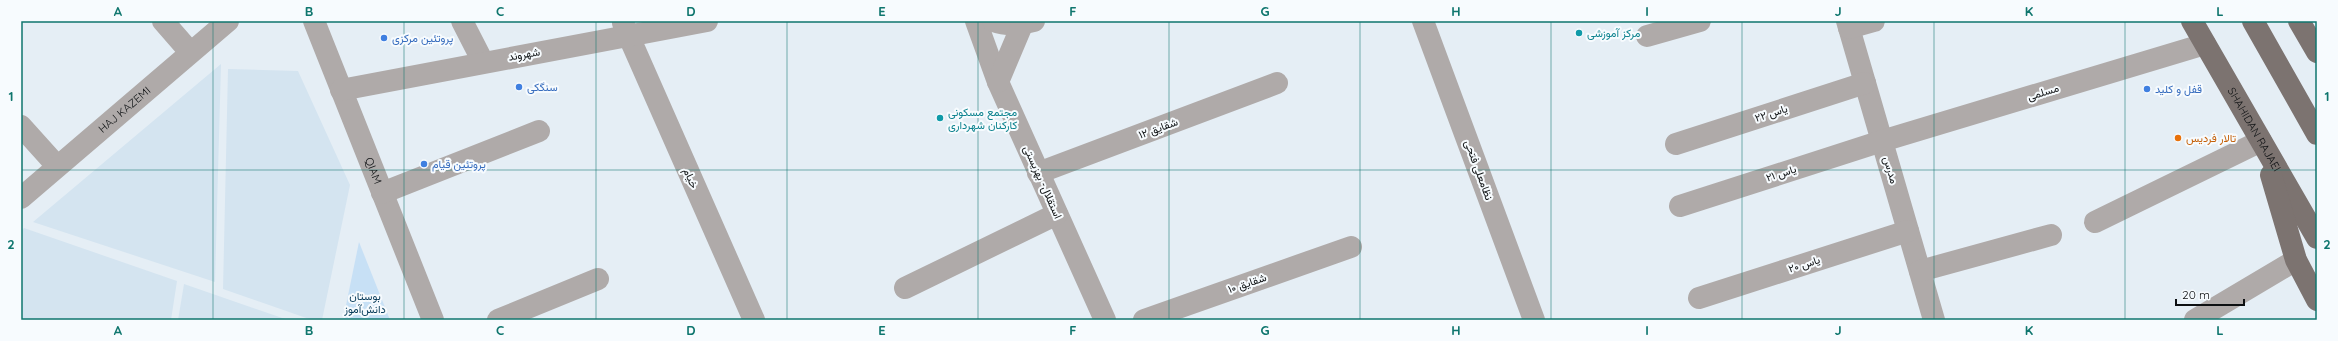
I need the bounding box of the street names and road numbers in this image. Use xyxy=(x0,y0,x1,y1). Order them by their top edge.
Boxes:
street label: شهروند xyxy=(507,44,541,64)
street label: مسلمی xyxy=(2026,81,2061,103)
street label: HAJ KAZEMI xyxy=(95,83,153,136)
street label: SHAHIDAN RAJAEI xyxy=(2225,85,2284,174)
street label: یاس ۲۲ xyxy=(1753,101,1789,125)
street label: شقایق ۱۲ xyxy=(1136,114,1180,142)
street label: نظامعلی فتحی xyxy=(1462,138,1496,202)
street label: استقلال- بهزیستی xyxy=(1021,143,1065,221)
street label: QIAM xyxy=(362,155,385,186)
street label: مدرس xyxy=(1880,155,1902,185)
street label: یاس ۲۱ xyxy=(1764,162,1798,184)
street label: خیام xyxy=(679,166,702,191)
street label: یاس ۲۰ xyxy=(1786,252,1822,276)
street label: شقایق ۱۰ xyxy=(1226,270,1268,296)

